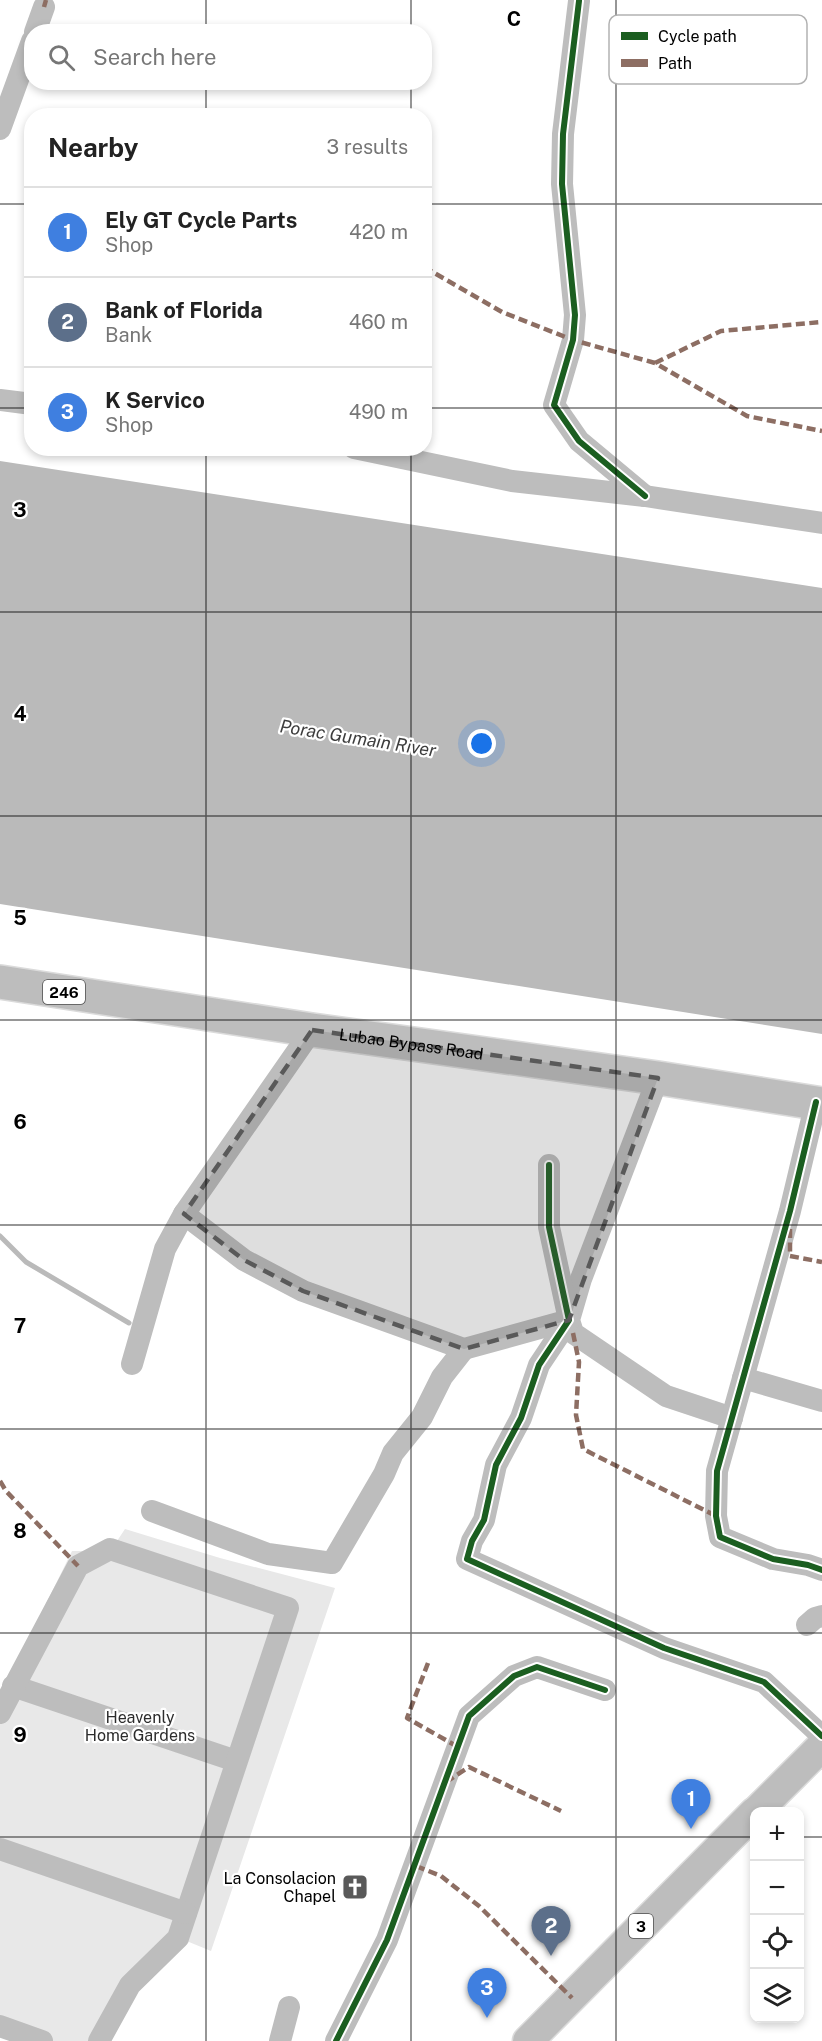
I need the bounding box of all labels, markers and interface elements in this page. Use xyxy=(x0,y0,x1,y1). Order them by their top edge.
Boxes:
text: C xyxy=(507,7,521,31)
legend xyxy=(609,15,807,84)
search box xyxy=(24,24,432,90)
text: Cycle path xyxy=(658,27,737,46)
icon: search xyxy=(45,41,78,74)
text: Search here xyxy=(93,44,217,70)
text: Path xyxy=(658,54,692,73)
text: Nearby xyxy=(48,132,138,163)
text: 3 results xyxy=(327,135,408,159)
text: Ely GT Cycle Parts xyxy=(105,207,297,233)
text: 1 xyxy=(63,220,72,244)
text: 420 m xyxy=(349,220,408,244)
text: Shop xyxy=(105,233,153,257)
text: Bank of Florida xyxy=(105,297,263,323)
text: 2 xyxy=(61,310,74,334)
text: 460 m xyxy=(349,310,408,334)
text: Bank xyxy=(105,323,152,347)
text: K Servico xyxy=(105,387,205,413)
text: 3 xyxy=(61,400,74,424)
text: 490 m xyxy=(349,400,408,424)
text: Shop xyxy=(105,413,153,437)
text: 3 xyxy=(13,498,27,522)
text: 4 xyxy=(13,702,27,726)
water label: Porac Gumain River xyxy=(278,715,438,761)
your location xyxy=(467,729,496,758)
text: 5 xyxy=(13,906,27,930)
road number: 246 xyxy=(43,980,85,1004)
street label: Lubao Bypass Road xyxy=(338,1024,485,1063)
text: 6 xyxy=(13,1110,27,1134)
text: 7 xyxy=(14,1314,26,1338)
text: 8 xyxy=(13,1519,27,1543)
park label: Heavenly Home Gardens xyxy=(85,1708,195,1745)
text: 9 xyxy=(13,1723,27,1747)
pin: 1 xyxy=(672,1780,710,1829)
map controls xyxy=(750,1807,804,2023)
button: + xyxy=(750,1807,804,1861)
button: − xyxy=(750,1861,804,1915)
place label: La Consolacion Chapel xyxy=(224,1869,336,1906)
church icon: La Consolacion Chapel xyxy=(340,1872,370,1902)
pin: 2 xyxy=(532,1906,570,1956)
road number: 3 xyxy=(629,1914,653,1938)
button: locate xyxy=(750,1915,804,1969)
pin: 3 xyxy=(468,1968,506,2018)
button: layers xyxy=(750,1969,804,2023)

